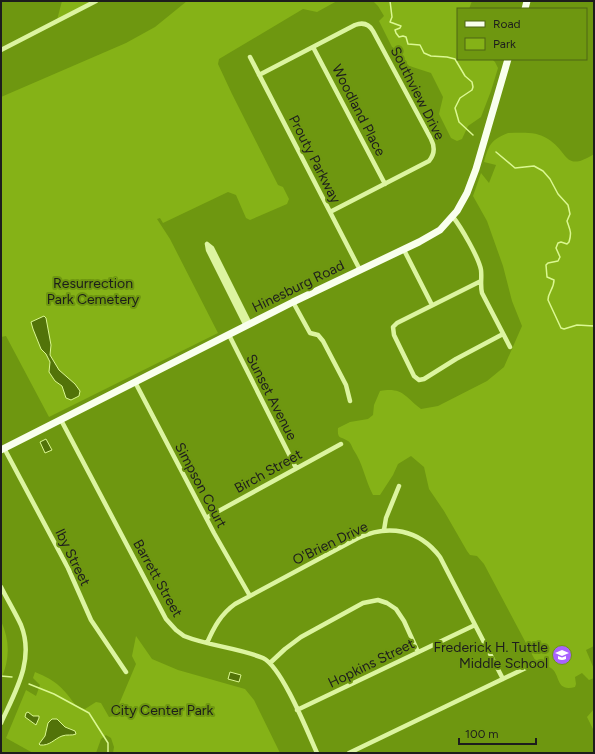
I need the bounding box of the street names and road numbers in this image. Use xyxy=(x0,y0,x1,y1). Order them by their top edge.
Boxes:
street label: Southview Drive xyxy=(387,44,449,143)
street label: Woodland Place xyxy=(328,62,389,159)
street label: Prouty Parkway xyxy=(285,112,344,207)
street label: Hinesburg Road xyxy=(249,257,347,316)
street label: Sunset Avenue xyxy=(243,351,301,443)
street label: Simpson Court xyxy=(171,440,230,531)
street label: Birch Street xyxy=(232,446,305,497)
street label: O'Brien Drive xyxy=(290,518,371,569)
street label: Iby Street xyxy=(51,526,94,589)
street label: Barrett Street xyxy=(129,536,186,620)
street label: Hopkins Street xyxy=(325,635,417,692)

